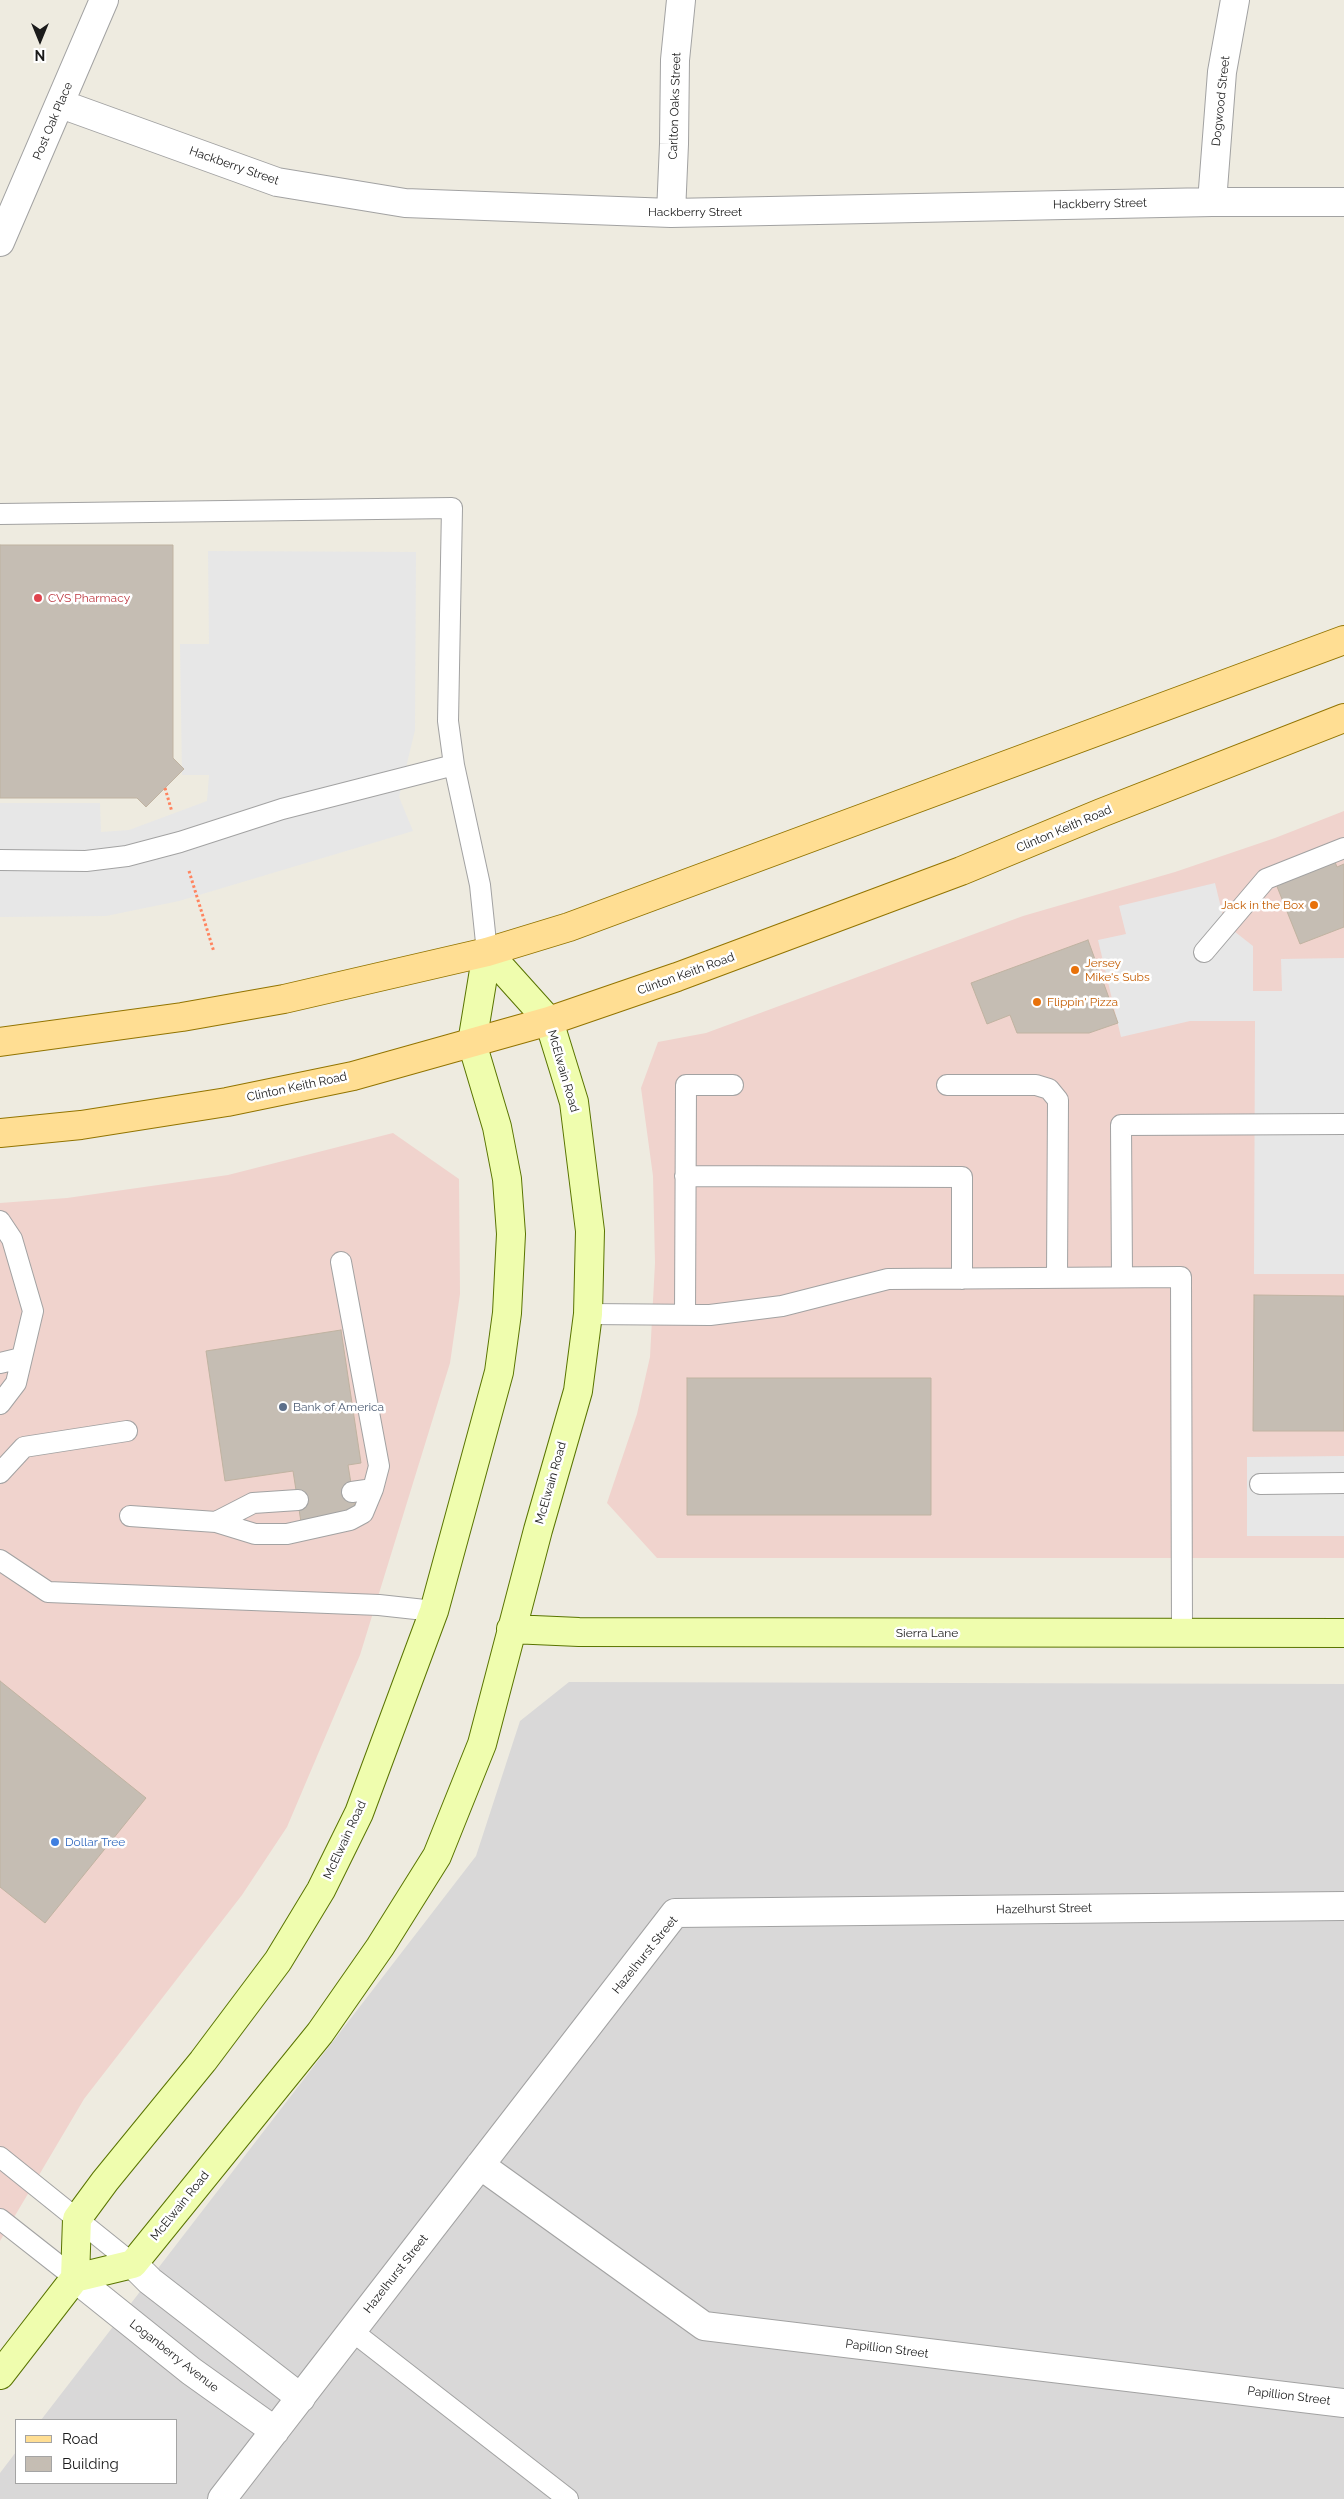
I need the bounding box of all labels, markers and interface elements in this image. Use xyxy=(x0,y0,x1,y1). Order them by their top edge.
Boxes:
north arrow xyxy=(15,15,65,65)
text: N xyxy=(35,47,45,63)
street label: Carlton Oaks Street xyxy=(666,52,684,160)
street label: Dogwood Street xyxy=(1209,55,1233,147)
street label: Post Oak Place xyxy=(30,80,76,162)
street label: Hackberry Street xyxy=(187,144,281,188)
street label: Hackberry Street xyxy=(1053,196,1147,212)
street label: Hackberry Street xyxy=(648,205,742,219)
place label: CVS Pharmacy xyxy=(48,591,130,605)
marker: CVS Pharmacy xyxy=(32,592,44,604)
street label: Clinton Keith Road xyxy=(1014,802,1114,856)
place label: Jack in the Box xyxy=(1221,898,1304,912)
marker: Jack in the Box xyxy=(1308,899,1320,911)
street label: Clinton Keith Road xyxy=(636,950,736,998)
place label: Jersey Mike's Subs xyxy=(1085,956,1150,984)
marker: Jersey Mike's Subs xyxy=(1069,964,1081,976)
place label: Flippin' Pizza xyxy=(1047,995,1118,1009)
marker: Flippin' Pizza xyxy=(1031,996,1043,1008)
street label: McElwain Road xyxy=(544,1028,582,1114)
street label: Clinton Keith Road xyxy=(246,1069,348,1105)
place label: Bank of America xyxy=(293,1400,384,1414)
marker: Bank of America xyxy=(277,1401,289,1413)
street label: McElwain Road xyxy=(532,1440,570,1526)
street label: Sierra Lane xyxy=(896,1626,958,1640)
street label: McElwain Road xyxy=(321,1798,369,1882)
place label: Dollar Tree xyxy=(65,1835,125,1849)
marker: Dollar Tree xyxy=(49,1836,61,1848)
street label: Hazelhurst Street xyxy=(996,1901,1092,1917)
street label: Hazelhurst Street xyxy=(609,1913,681,1997)
street label: McElwain Road xyxy=(148,2168,212,2244)
street label: Hazelhurst Street xyxy=(361,2232,431,2316)
street label: Loganberry Avenue xyxy=(126,2317,222,2395)
street label: Papillion Street xyxy=(845,2337,929,2361)
street label: Papillion Street xyxy=(1247,2384,1331,2408)
legend xyxy=(15,2419,178,2484)
text: Road xyxy=(62,2430,98,2448)
text: Building xyxy=(62,2455,119,2473)

